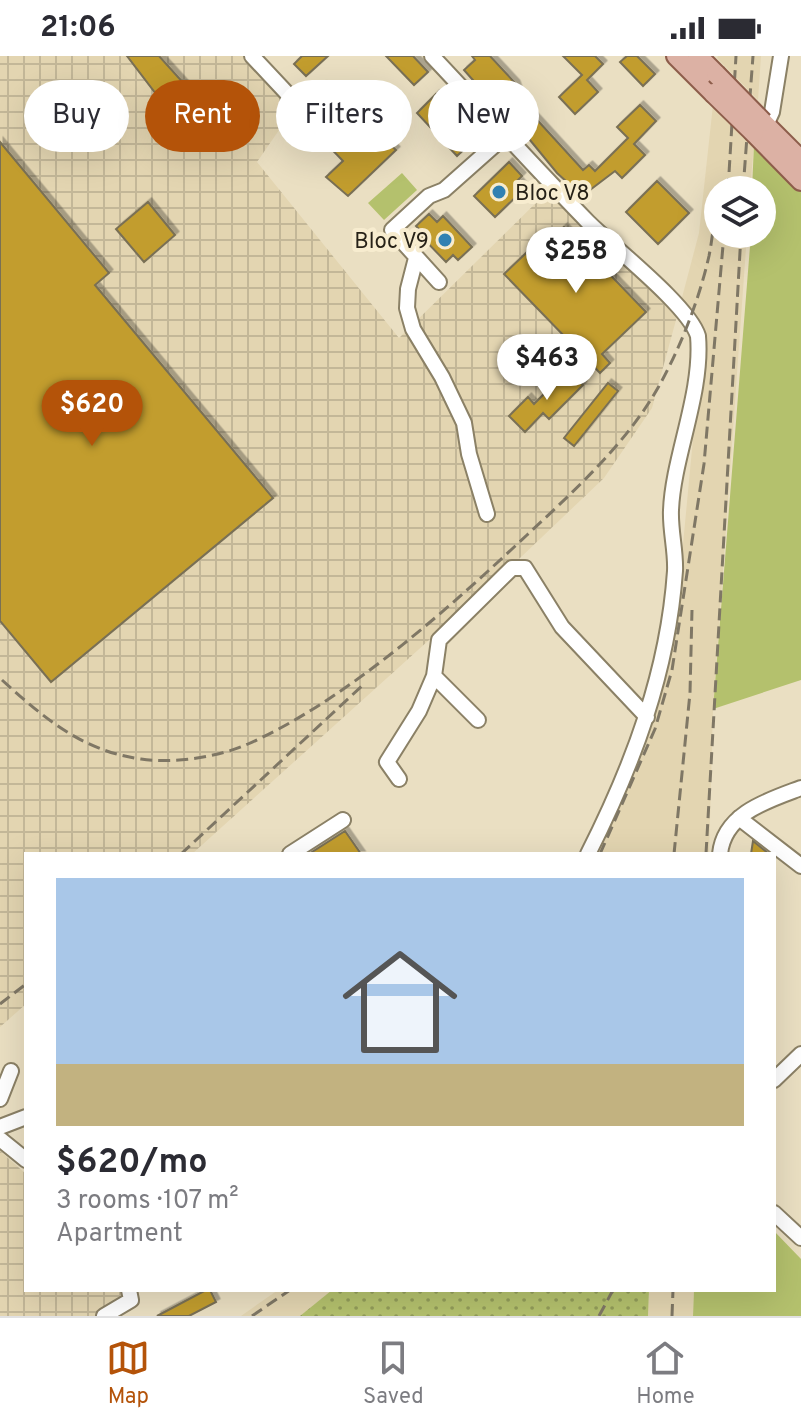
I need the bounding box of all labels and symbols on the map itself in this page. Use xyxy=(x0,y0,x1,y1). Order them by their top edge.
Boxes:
place label: Bloc V8 xyxy=(515,181,590,208)
marker: Bloc V8 xyxy=(490,183,508,201)
pin: $258 xyxy=(529,227,623,295)
place label: Bloc V9 xyxy=(354,229,429,256)
marker: Bloc V9 xyxy=(436,231,454,249)
pin: $463 xyxy=(500,334,594,402)
pin: $620 xyxy=(45,380,139,448)

